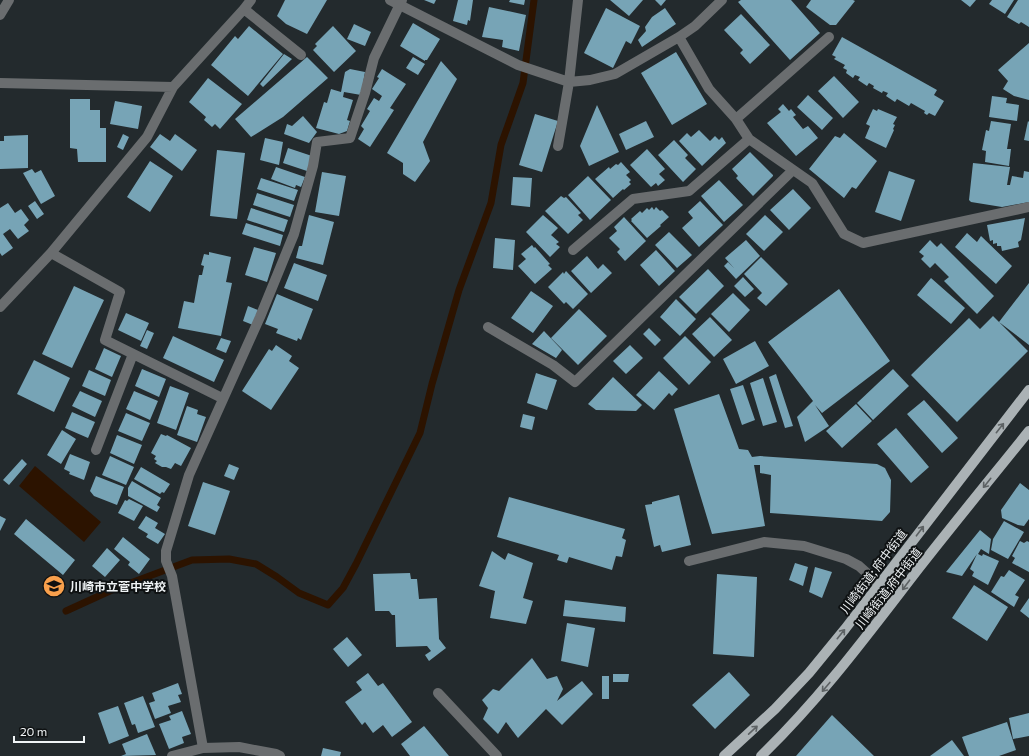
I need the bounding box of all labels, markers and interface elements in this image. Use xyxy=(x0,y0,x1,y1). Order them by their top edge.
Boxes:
one-way arrow xyxy=(996,423,1004,434)
one-way arrow xyxy=(983,478,992,489)
one-way arrow xyxy=(916,525,924,536)
street label: 川崎街道; 府中街道 xyxy=(837,526,910,616)
street label: 川崎街道;府中街道 xyxy=(852,545,925,632)
school or university icon: 川崎市立菅中学校 xyxy=(41,573,67,599)
place label: 川崎市立菅中学校 xyxy=(70,579,166,593)
one-way arrow xyxy=(902,580,911,591)
one-way arrow xyxy=(836,628,845,639)
one-way arrow xyxy=(821,682,830,693)
scale bar xyxy=(14,718,84,744)
text: 20 m xyxy=(20,724,47,738)
one-way arrow xyxy=(748,725,758,734)

